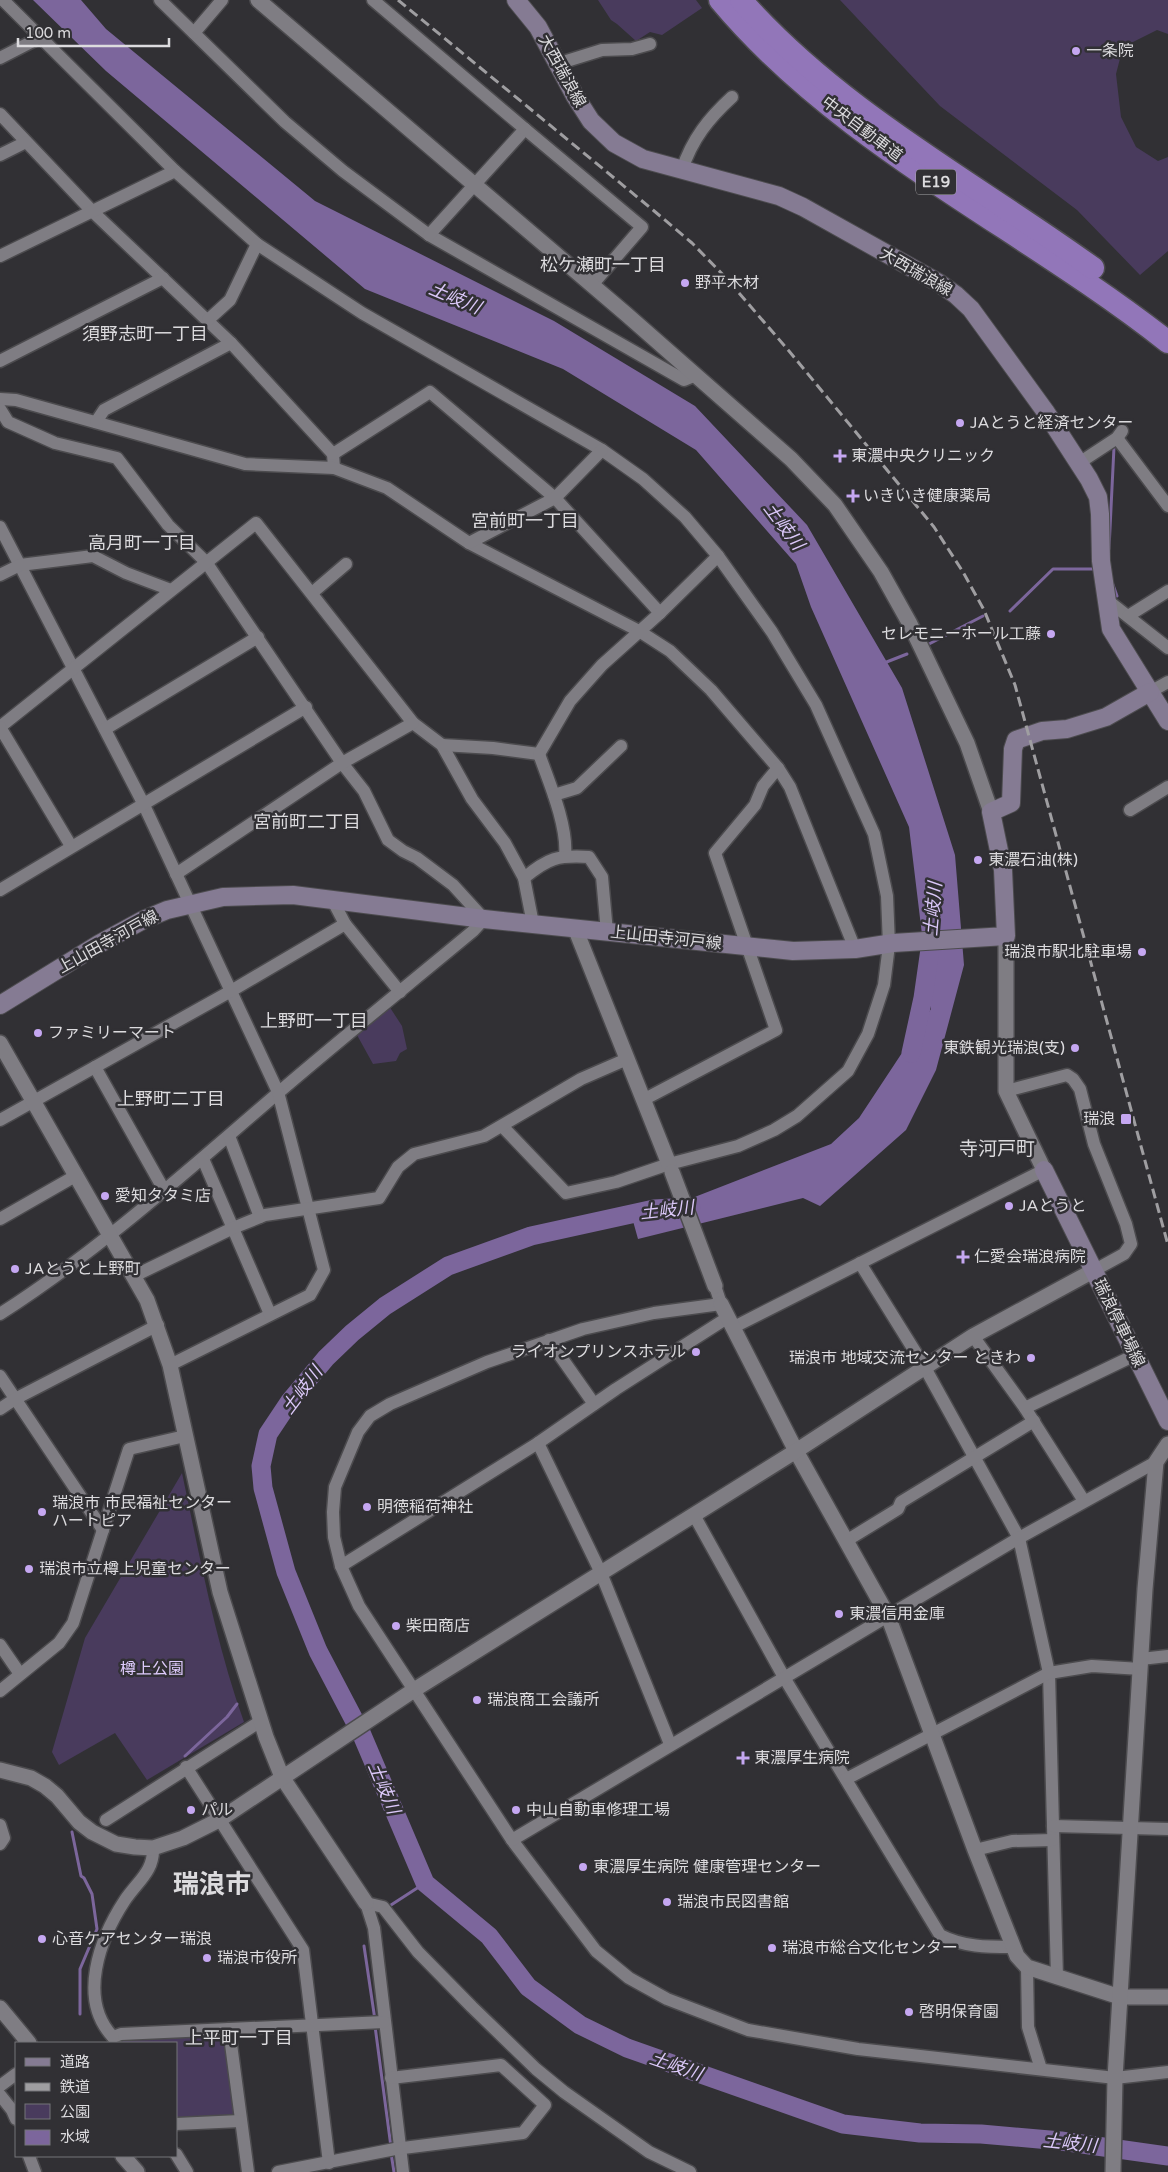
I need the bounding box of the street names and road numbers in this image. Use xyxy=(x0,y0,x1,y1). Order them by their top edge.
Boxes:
street label: 大西瑞浪線 xyxy=(534,31,590,111)
street label: 中央自動車道 xyxy=(818,92,906,166)
road number: E19 xyxy=(916,170,956,194)
street label: 大西瑞浪線 xyxy=(876,243,956,301)
street label: 上山田寺河戸線 xyxy=(54,906,162,978)
street label: 上山田寺河戸線 xyxy=(609,922,723,954)
street label: 瑞浪停車場線 xyxy=(1089,1275,1149,1371)

